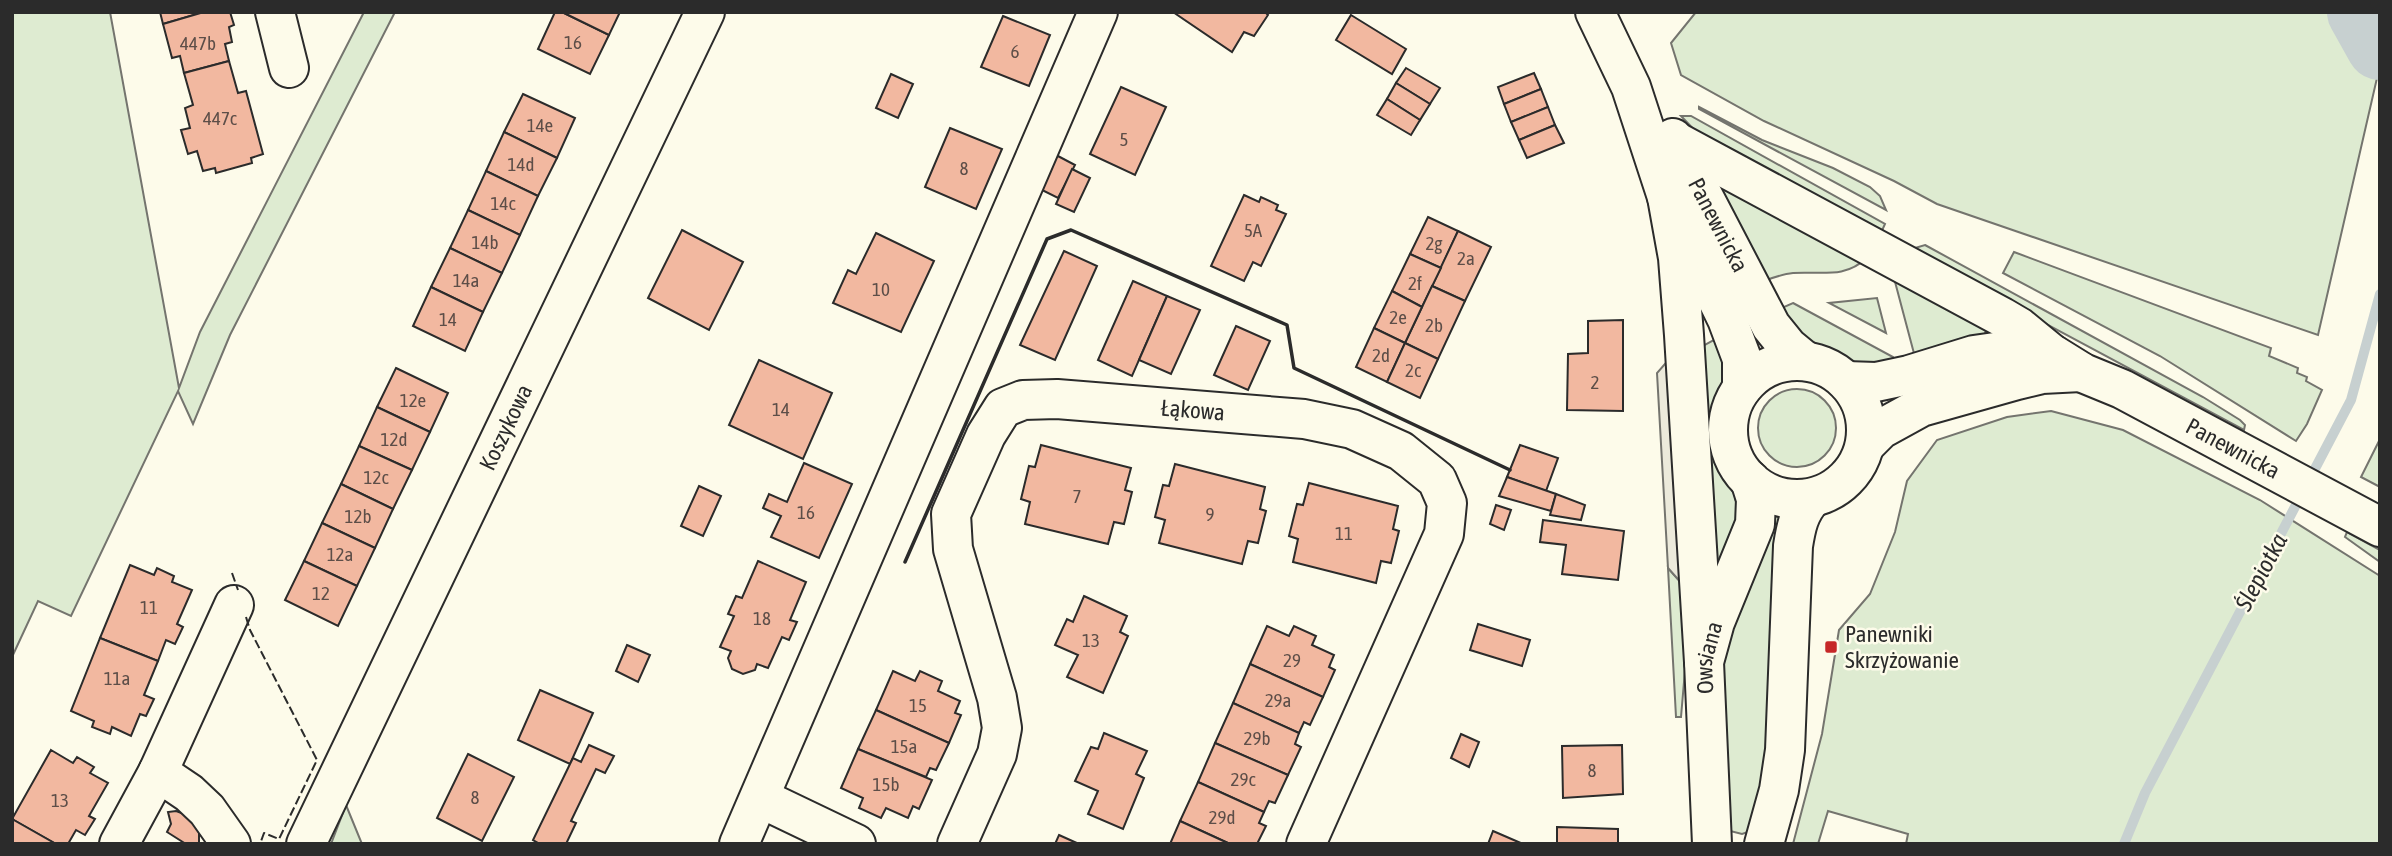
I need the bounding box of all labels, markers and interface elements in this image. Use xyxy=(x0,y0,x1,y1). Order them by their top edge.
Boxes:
house number: 16 xyxy=(564,31,582,53)
house number: 447b xyxy=(180,32,216,54)
house number: 6 xyxy=(1011,40,1020,62)
house number: 447c xyxy=(203,107,238,129)
house number: 14e xyxy=(527,114,553,136)
house number: 5 xyxy=(1120,128,1128,150)
house number: 14d xyxy=(508,153,534,175)
house number: 8 xyxy=(960,157,969,179)
street label: Panewnicka xyxy=(1683,173,1753,276)
house number: 14c xyxy=(491,192,516,214)
house number: 5A xyxy=(1244,219,1263,241)
house number: 14b xyxy=(472,231,498,253)
house number: 2g xyxy=(1425,232,1443,254)
house number: 2a xyxy=(1457,247,1475,269)
house number: 14a xyxy=(453,269,479,291)
house number: 2f xyxy=(1408,272,1422,294)
house number: 10 xyxy=(872,278,890,300)
house number: 2e xyxy=(1389,306,1407,328)
house number: 14 xyxy=(439,308,457,330)
house number: 2b xyxy=(1425,314,1443,336)
house number: 2d xyxy=(1372,344,1390,366)
house number: 2c xyxy=(1405,359,1422,381)
house number: 2 xyxy=(1591,371,1599,393)
street label: Koszykowa xyxy=(474,380,537,475)
house number: 12e xyxy=(400,389,426,411)
street label: Łąkowa xyxy=(1160,394,1226,426)
house number: 14 xyxy=(772,398,790,420)
street label: Panewnicka xyxy=(2182,413,2284,484)
house number: 12d xyxy=(381,428,407,450)
house number: 12c xyxy=(364,466,389,488)
house number: 7 xyxy=(1073,485,1081,507)
house number: 16 xyxy=(797,501,815,523)
house number: 9 xyxy=(1206,503,1215,525)
house number: 12b xyxy=(345,505,371,527)
house number: 11 xyxy=(1335,522,1353,544)
water label: Ślepiotka xyxy=(2229,529,2292,616)
house number: 12a xyxy=(327,543,353,565)
house number: 12 xyxy=(312,582,330,604)
house number: 11 xyxy=(140,596,158,618)
house number: 18 xyxy=(753,607,771,629)
street label: Owsiana xyxy=(1691,619,1728,694)
place label: Panewniki Skrzyżowanie xyxy=(1845,621,1959,673)
house number: 13 xyxy=(1082,629,1100,651)
marker: Panewniki Skrzyżowanie xyxy=(1823,639,1839,655)
house number: 29 xyxy=(1283,649,1301,671)
house number: 11a xyxy=(104,667,130,689)
house number: 29a xyxy=(1265,689,1291,711)
house number: 15 xyxy=(909,694,927,716)
house number: 29b xyxy=(1244,727,1270,749)
house number: 15a xyxy=(891,735,917,757)
house number: 8 xyxy=(1588,759,1597,781)
house number: 29c xyxy=(1231,768,1256,790)
house number: 15b xyxy=(873,773,899,795)
house number: 8 xyxy=(471,786,480,808)
house number: 13 xyxy=(51,789,69,811)
house number: 29d xyxy=(1209,806,1235,828)

